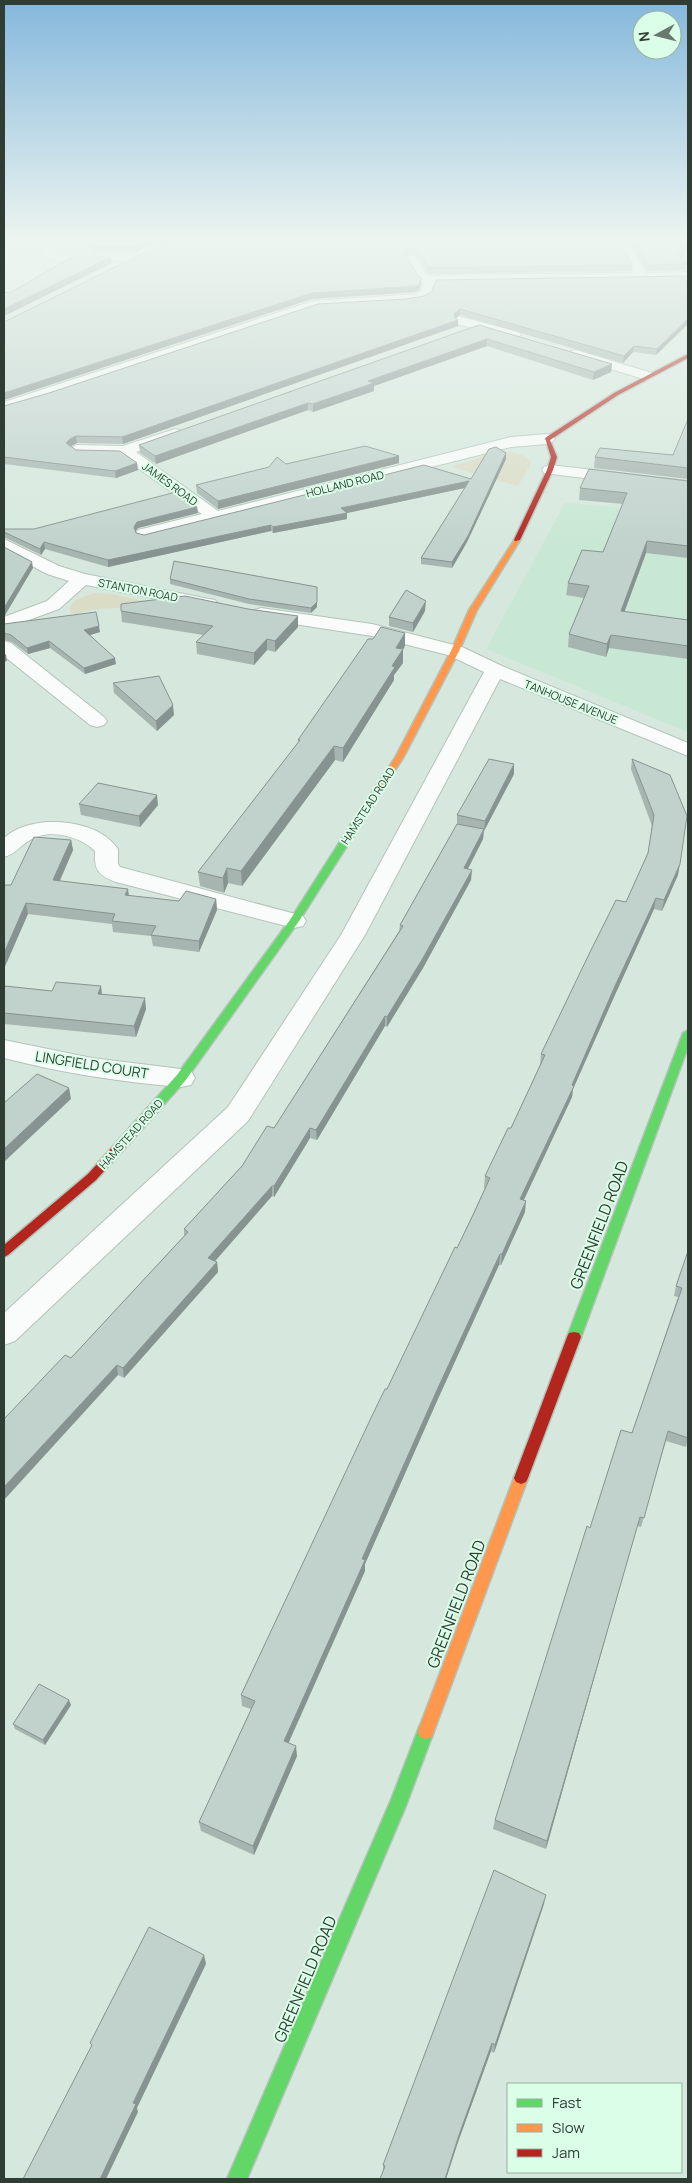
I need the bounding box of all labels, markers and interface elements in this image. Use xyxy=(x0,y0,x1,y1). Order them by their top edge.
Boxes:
north arrow xyxy=(632,10,682,60)
text: N xyxy=(634,30,654,43)
street label: JAMES ROAD xyxy=(140,458,201,509)
street label: HOLLAND ROAD xyxy=(304,467,385,500)
street label: STANTON ROAD xyxy=(97,574,179,605)
street label: TANHOUSE AVENUE xyxy=(522,676,620,727)
street label: HAMSTEAD ROAD xyxy=(337,764,398,847)
street label: LINGFIELD COURT xyxy=(34,1046,151,1083)
street label: HAMSTEAD ROAD xyxy=(95,1096,166,1172)
street label: GREENFIELD ROAD xyxy=(564,1157,634,1292)
street label: GREENFIELD ROAD xyxy=(421,1536,491,1671)
street label: GREENFIELD ROAD xyxy=(268,1912,342,2046)
legend xyxy=(507,2083,682,2173)
text: Fast xyxy=(552,2092,581,2113)
text: Slow xyxy=(552,2117,585,2138)
text: Jam xyxy=(552,2142,580,2163)

